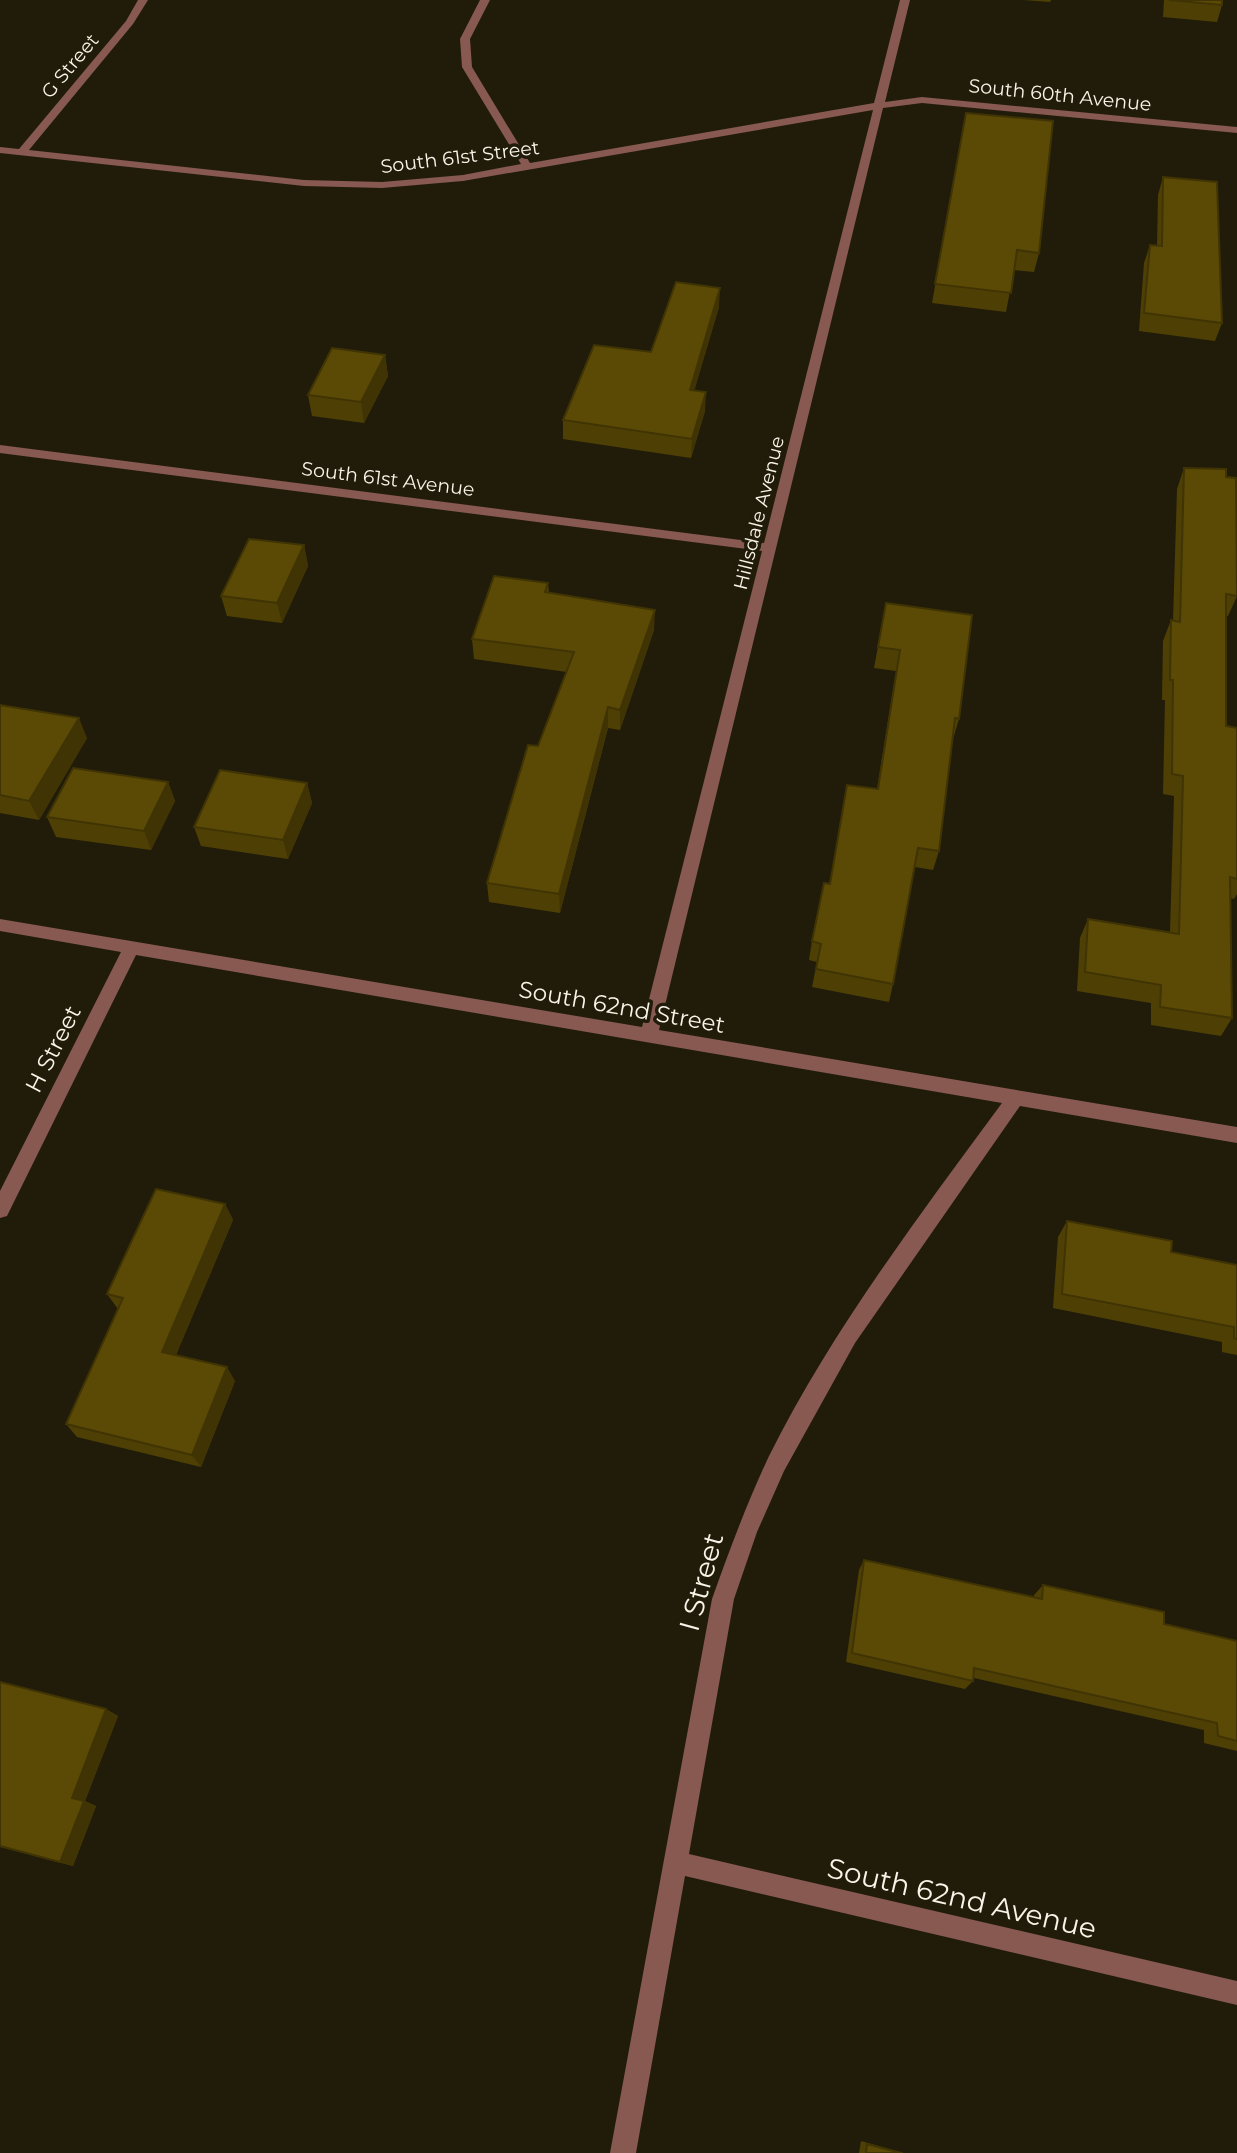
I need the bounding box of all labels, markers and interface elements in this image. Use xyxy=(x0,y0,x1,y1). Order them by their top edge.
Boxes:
street label: G Street xyxy=(36,29,104,103)
street label: South 60th Avenue xyxy=(968,74,1152,116)
street label: South 61st Street xyxy=(379,136,541,178)
street label: Hillsdale Avenue xyxy=(729,434,789,592)
street label: South 61st Avenue xyxy=(300,457,476,501)
street label: South 62nd Street xyxy=(517,975,727,1039)
street label: H Street xyxy=(19,1001,87,1097)
street label: I Street xyxy=(672,1529,730,1635)
street label: South 62nd Avenue xyxy=(824,1850,1100,1946)

